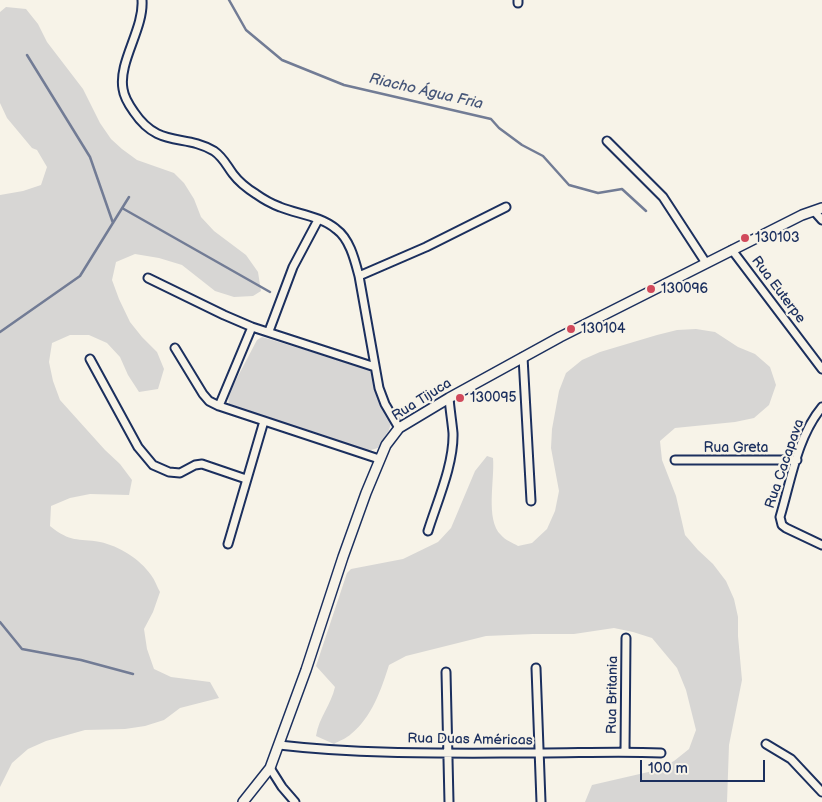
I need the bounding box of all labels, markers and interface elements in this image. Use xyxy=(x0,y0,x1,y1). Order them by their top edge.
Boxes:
water label: Riacho Água Fria xyxy=(367,70,485,114)
place label: 130103 xyxy=(755,230,800,246)
marker: 130103 xyxy=(739,232,751,244)
street label: Rua Euterpe xyxy=(747,253,809,327)
place label: 130096 xyxy=(661,281,708,297)
marker: 130096 xyxy=(645,283,657,295)
place label: 130104 xyxy=(581,321,625,337)
marker: 130104 xyxy=(565,323,577,335)
street label: Rua Tijuca xyxy=(389,375,455,425)
place label: 130095 xyxy=(470,390,517,406)
marker: 130095 xyxy=(454,392,466,404)
street label: Rua Cacapava xyxy=(762,417,808,511)
street label: Rua Greta xyxy=(704,440,768,456)
street label: Rua Britania xyxy=(604,656,622,734)
street label: Rua Duas Américas xyxy=(407,731,533,749)
scale bar xyxy=(642,750,767,782)
text: 100 m xyxy=(648,759,688,778)

